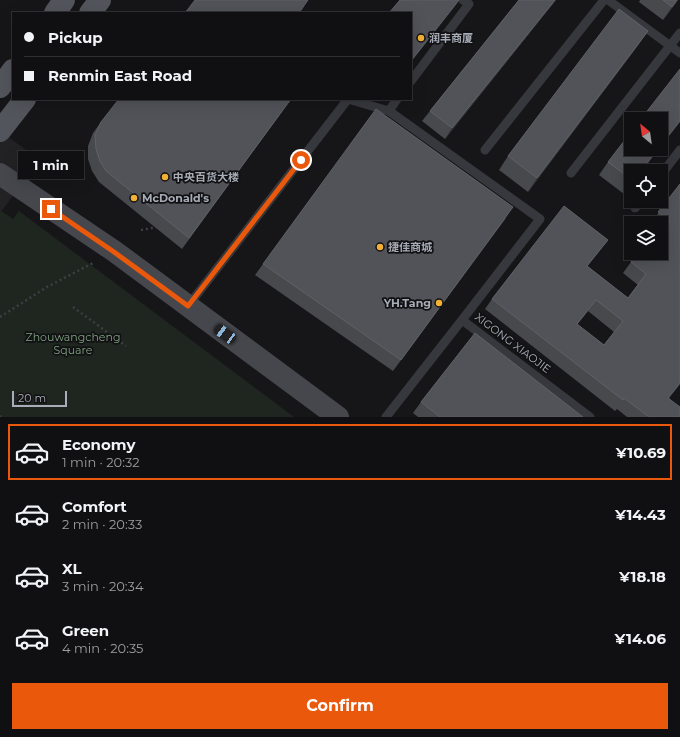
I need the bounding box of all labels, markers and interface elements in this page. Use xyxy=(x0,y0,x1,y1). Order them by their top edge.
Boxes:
text: Pickup xyxy=(48,28,103,47)
place label: 润丰商厦 xyxy=(429,31,473,45)
marker: 润丰商厦 xyxy=(416,33,426,43)
text: Renmin East Road xyxy=(48,66,192,85)
north arrow xyxy=(624,112,668,156)
map controls xyxy=(624,112,668,260)
callout: 1 min xyxy=(18,151,84,179)
route start xyxy=(292,151,310,169)
text: 1 min xyxy=(33,157,69,173)
button: locate xyxy=(624,164,668,208)
place label: 中央百货大楼 xyxy=(173,170,239,184)
marker: 中央百货大楼 xyxy=(160,172,170,182)
place label: McDonald's xyxy=(142,191,209,205)
marker: McDonald's xyxy=(129,193,139,203)
route end xyxy=(42,200,60,218)
button: layers xyxy=(624,216,668,260)
place label: 捷佳商城 xyxy=(388,240,433,254)
marker: 捷佳商城 xyxy=(375,242,385,252)
place label: YH.Tang xyxy=(383,296,431,310)
marker: YH.Tang xyxy=(434,298,444,308)
street label: XIGONG XIAOJIE xyxy=(472,310,554,376)
car xyxy=(212,322,238,346)
park label: Zhouwangcheng Square xyxy=(26,330,120,357)
scale bar xyxy=(12,389,67,408)
text: 20 m xyxy=(18,391,46,405)
icon: car xyxy=(14,434,50,470)
text: Economy xyxy=(62,435,135,454)
text: ¥10.69 xyxy=(616,443,666,462)
text: 1 min · 20:32 xyxy=(62,454,140,470)
icon: car xyxy=(14,496,50,532)
text: Comfort xyxy=(62,497,127,516)
text: ¥14.43 xyxy=(615,505,666,524)
text: 2 min · 20:33 xyxy=(62,516,142,532)
icon: car xyxy=(14,558,50,594)
text: XL xyxy=(62,559,81,578)
text: ¥18.18 xyxy=(619,567,666,586)
text: 3 min · 20:34 xyxy=(62,578,144,594)
icon: car xyxy=(14,620,50,656)
text: Green xyxy=(62,621,109,640)
text: ¥14.06 xyxy=(615,629,666,648)
text: 4 min · 20:35 xyxy=(62,640,143,656)
button: Confirm xyxy=(12,683,668,729)

